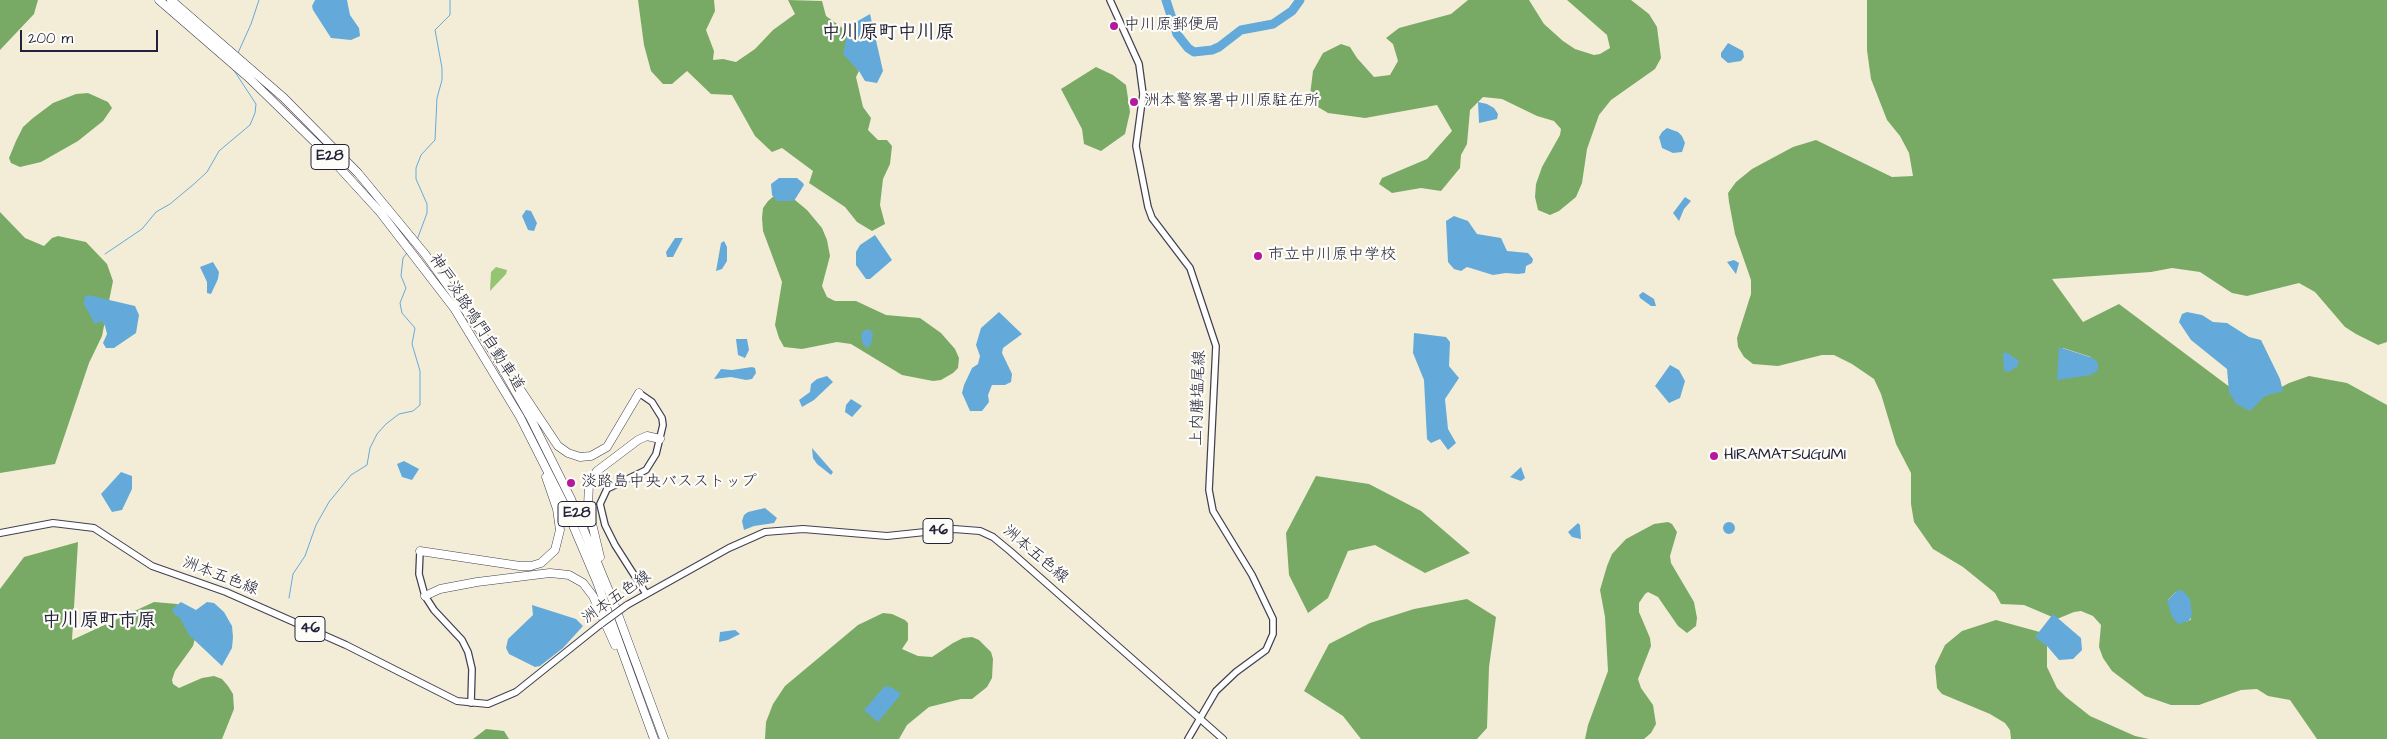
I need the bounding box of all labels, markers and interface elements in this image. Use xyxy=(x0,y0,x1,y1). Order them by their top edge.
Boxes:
place label: 中川原郵便局 xyxy=(1124,16,1220,36)
scale bar xyxy=(22,20,160,52)
marker: 中川原郵便局 xyxy=(1108,20,1120,32)
district label: 中川原町中川原 xyxy=(822,23,954,45)
text: 200 m xyxy=(28,28,73,49)
place label: 洲本警察署中川原駐在所 xyxy=(1144,92,1320,112)
marker: 洲本警察署中川原駐在所 xyxy=(1128,96,1140,108)
road number: E28 xyxy=(311,144,349,170)
place label: 市立中川原中学校 xyxy=(1268,246,1396,266)
marker: 市立中川原中学校 xyxy=(1252,250,1264,262)
street label: 神戸淡路鳴門自動車道 xyxy=(424,251,528,395)
street label: 上内膳塩尾線 xyxy=(1188,350,1210,446)
place label: HIRAMATSUGUMI xyxy=(1724,446,1846,466)
marker: HIRAMATSUGUMI xyxy=(1708,450,1720,462)
place label: 淡路島中央バスストップ xyxy=(581,473,757,493)
marker: 淡路島中央バスストップ xyxy=(565,477,577,489)
road number: E28 xyxy=(558,502,596,526)
road number: 46 xyxy=(923,518,953,544)
street label: 洲本五色線 xyxy=(998,522,1072,588)
street label: 洲本五色線 xyxy=(179,554,261,600)
street label: 洲本五色線 xyxy=(579,567,655,629)
district label: 中川原町市原 xyxy=(42,611,156,633)
road number: 46 xyxy=(295,616,325,642)

